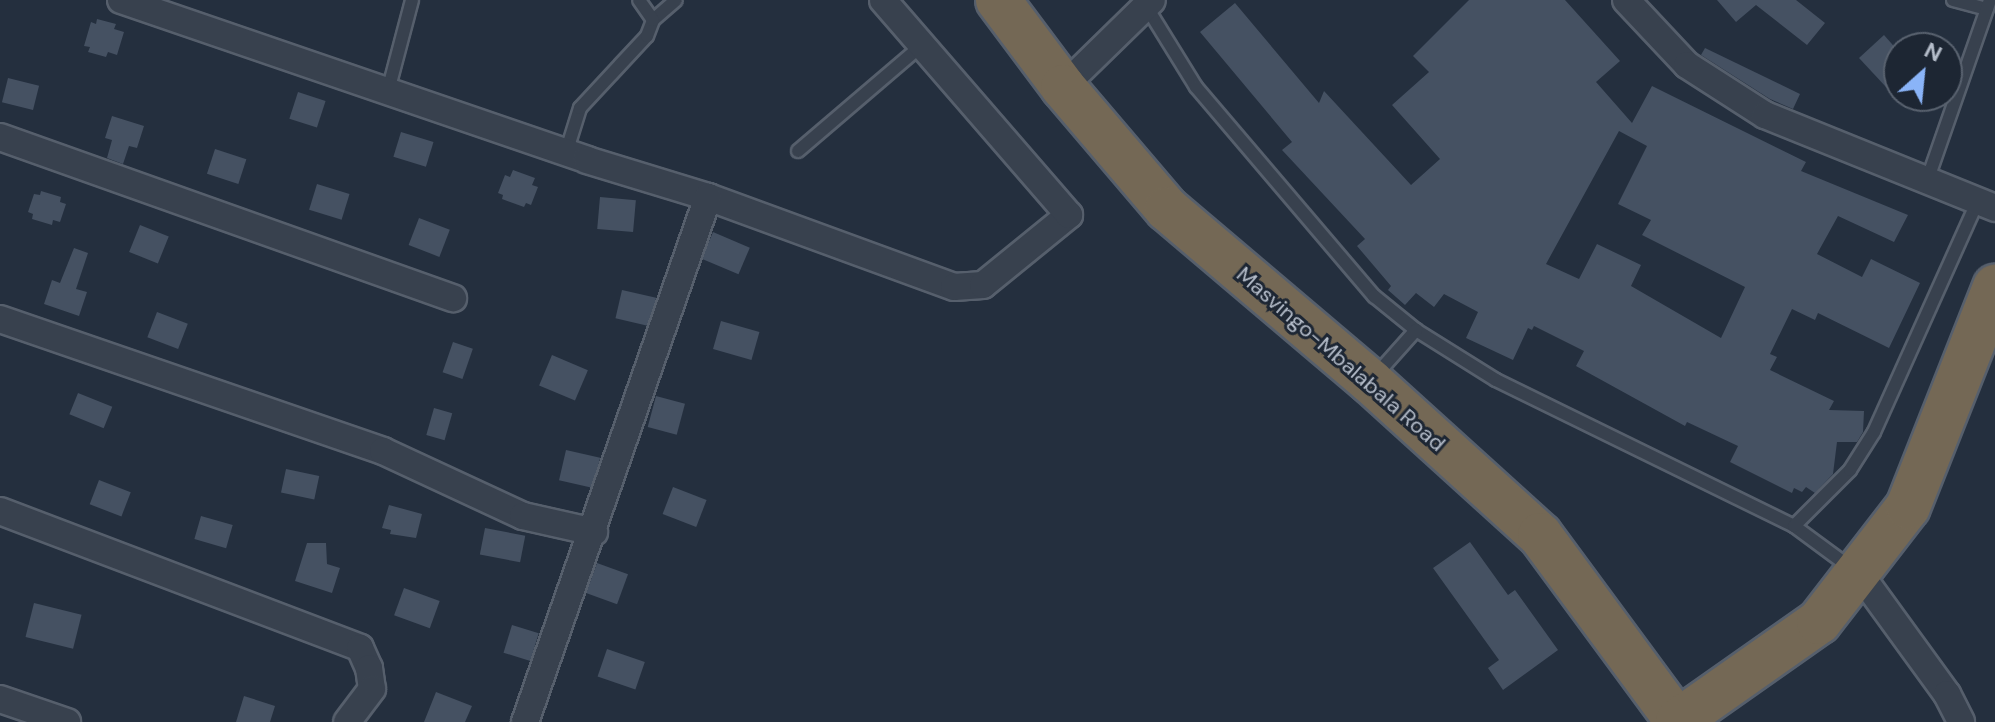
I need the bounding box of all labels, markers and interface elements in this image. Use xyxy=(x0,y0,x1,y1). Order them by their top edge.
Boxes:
north arrow xyxy=(1883,32,1963,112)
text: N xyxy=(1919,35,1947,69)
street label: Masvingo-Mbalabala Road xyxy=(1231,261,1451,457)

